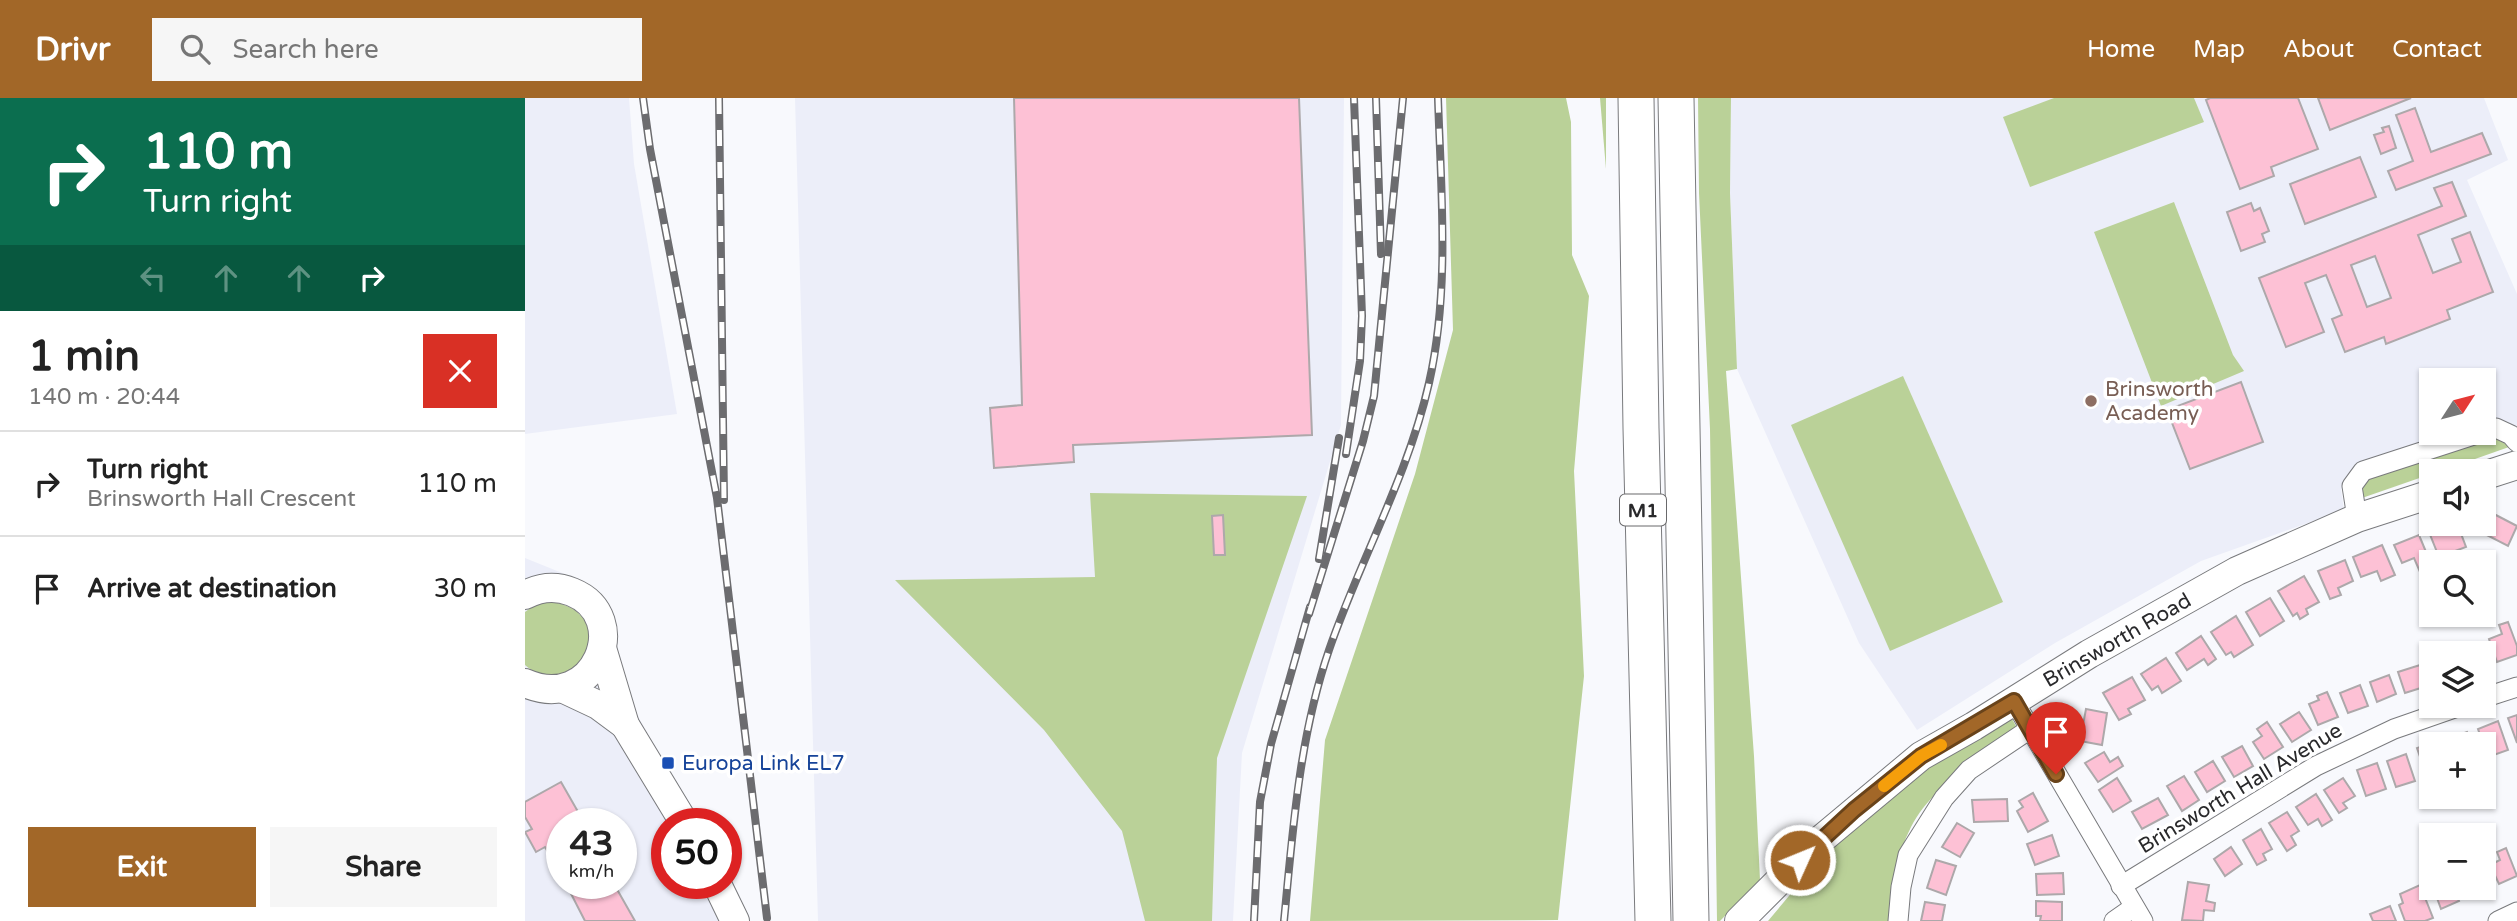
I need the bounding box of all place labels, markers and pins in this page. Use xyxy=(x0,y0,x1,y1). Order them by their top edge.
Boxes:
place label: Brinsworth Academy xyxy=(2105,377,2214,426)
marker: Brinsworth Academy xyxy=(2083,393,2099,409)
pin xyxy=(2026,702,2086,774)
place label: Europa Link EL7 xyxy=(682,751,845,776)
marker: Europa Link EL7 xyxy=(660,755,676,771)

